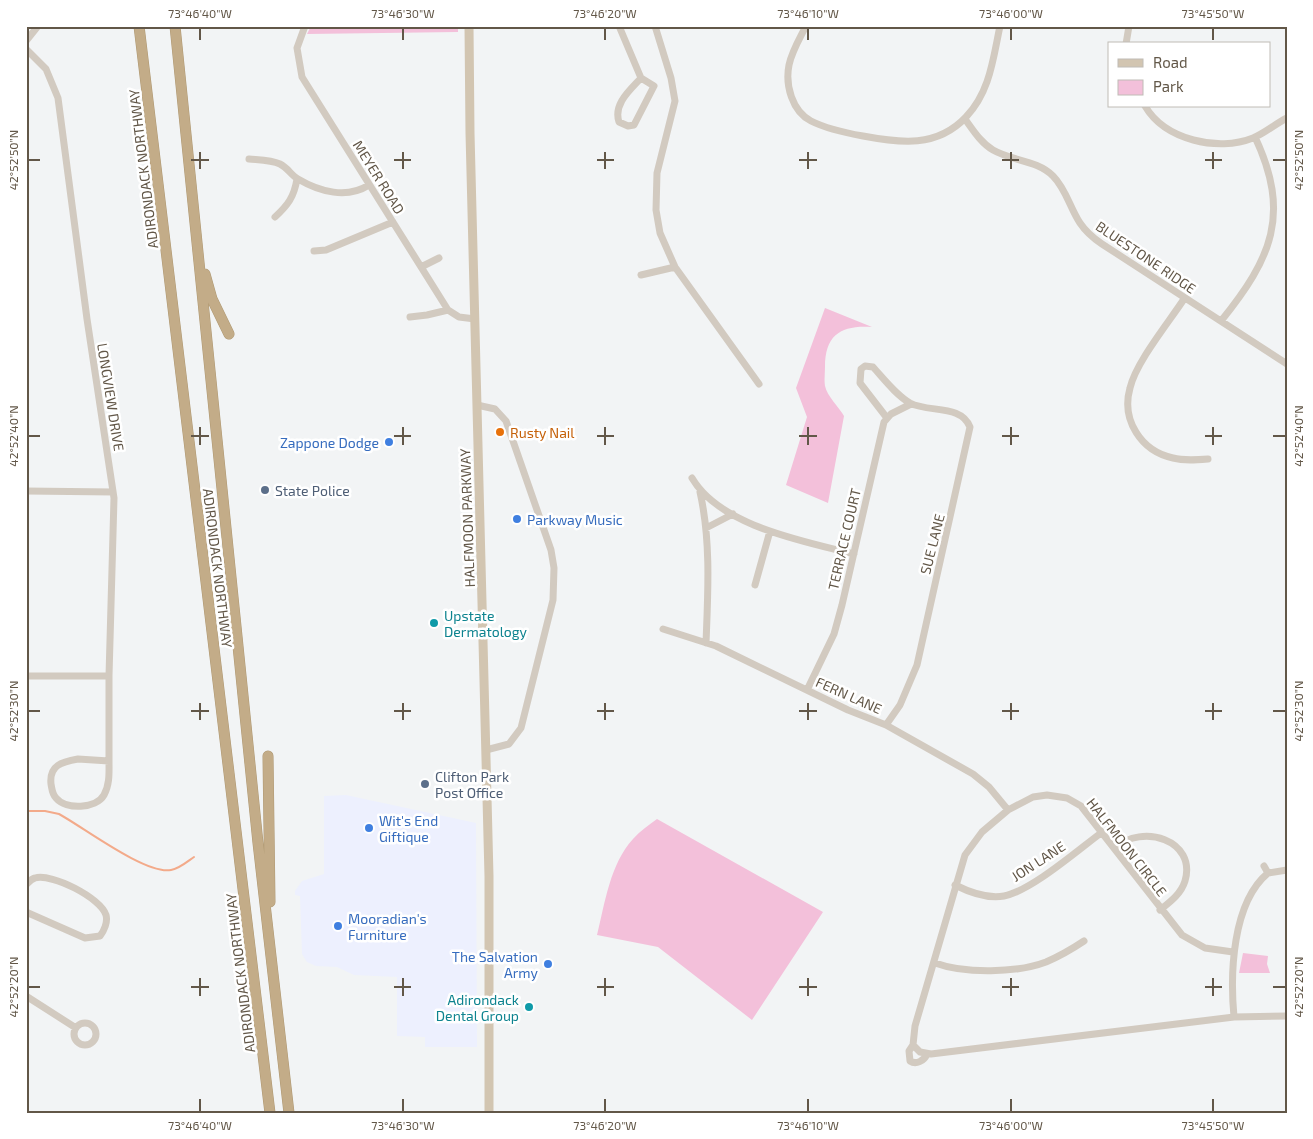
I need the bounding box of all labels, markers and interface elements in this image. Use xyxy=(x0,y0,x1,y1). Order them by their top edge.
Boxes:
text: 73°46'40"W xyxy=(168,6,232,20)
text: 73°46'30"W xyxy=(371,6,435,20)
text: 73°46'20"W xyxy=(573,6,637,20)
text: 73°46'10"W xyxy=(777,6,839,20)
text: 73°46'00"W xyxy=(979,6,1043,20)
text: 73°45'50"W xyxy=(1182,6,1244,20)
legend xyxy=(1108,42,1270,108)
text: Road xyxy=(1153,53,1188,71)
text: Park xyxy=(1153,77,1184,95)
street label: ADIRONDACK NORTHWAY xyxy=(125,88,161,250)
text: 42°52'50"N xyxy=(6,130,20,190)
text: 42°52'50"N xyxy=(1291,130,1305,190)
street label: MEYER ROAD xyxy=(350,137,408,217)
street label: BLUESTONE RIDGE xyxy=(1093,217,1199,297)
street label: LONGVIEW DRIVE xyxy=(94,342,128,452)
text: 42°52'40"N xyxy=(6,405,20,467)
text: 42°52'40"N xyxy=(1291,405,1305,467)
place label: Rusty Nail xyxy=(510,424,575,441)
marker: Rusty Nail xyxy=(494,426,506,438)
place label: Zappone Dodge xyxy=(280,434,379,451)
marker: Zappone Dodge xyxy=(383,436,395,448)
street label: HALFMOON PARKWAY xyxy=(456,448,478,588)
place label: State Police xyxy=(275,482,350,499)
marker: State Police xyxy=(259,484,271,496)
street label: TERRACE COURT xyxy=(824,486,864,592)
street label: ADIRONDACK NORTHWAY xyxy=(200,487,236,649)
place label: Parkway Music xyxy=(527,511,623,528)
street label: SUE LANE xyxy=(916,512,948,576)
marker: Parkway Music xyxy=(511,513,523,525)
place label: Upstate Dermatology xyxy=(444,607,528,640)
marker: Upstate Dermatology xyxy=(428,617,440,629)
street label: FERN LANE xyxy=(813,673,885,717)
text: 42°52'30"N xyxy=(6,681,20,741)
text: 42°52'30"N xyxy=(1291,681,1305,741)
place label: Clifton Park Post Office xyxy=(435,768,509,801)
marker: Clifton Park Post Office xyxy=(419,778,431,790)
street label: HALFMOON CIRCLE xyxy=(1083,794,1171,900)
place label: Wit's End Giftique xyxy=(379,812,438,845)
marker: Wit's End Giftique xyxy=(363,822,375,834)
street label: JON LANE xyxy=(1008,837,1068,885)
street label: ADIRONDACK NORTHWAY xyxy=(222,892,258,1054)
place label: Mooradian's Furniture xyxy=(348,910,427,943)
marker: Mooradian's Furniture xyxy=(332,920,344,932)
place label: The Salvation Army xyxy=(452,948,539,981)
text: 42°52'20"N xyxy=(6,957,20,1017)
text: 42°52'20"N xyxy=(1291,957,1305,1017)
marker: The Salvation Army xyxy=(542,958,554,970)
place label: Adirondack Dental Group xyxy=(436,991,519,1024)
marker: Adirondack Dental Group xyxy=(523,1001,535,1013)
text: 73°46'40"W xyxy=(168,1118,232,1132)
text: 73°46'30"W xyxy=(371,1118,435,1132)
text: 73°46'20"W xyxy=(573,1118,637,1132)
text: 73°46'10"W xyxy=(777,1118,839,1132)
text: 73°46'00"W xyxy=(979,1118,1043,1132)
text: 73°45'50"W xyxy=(1182,1118,1244,1132)

